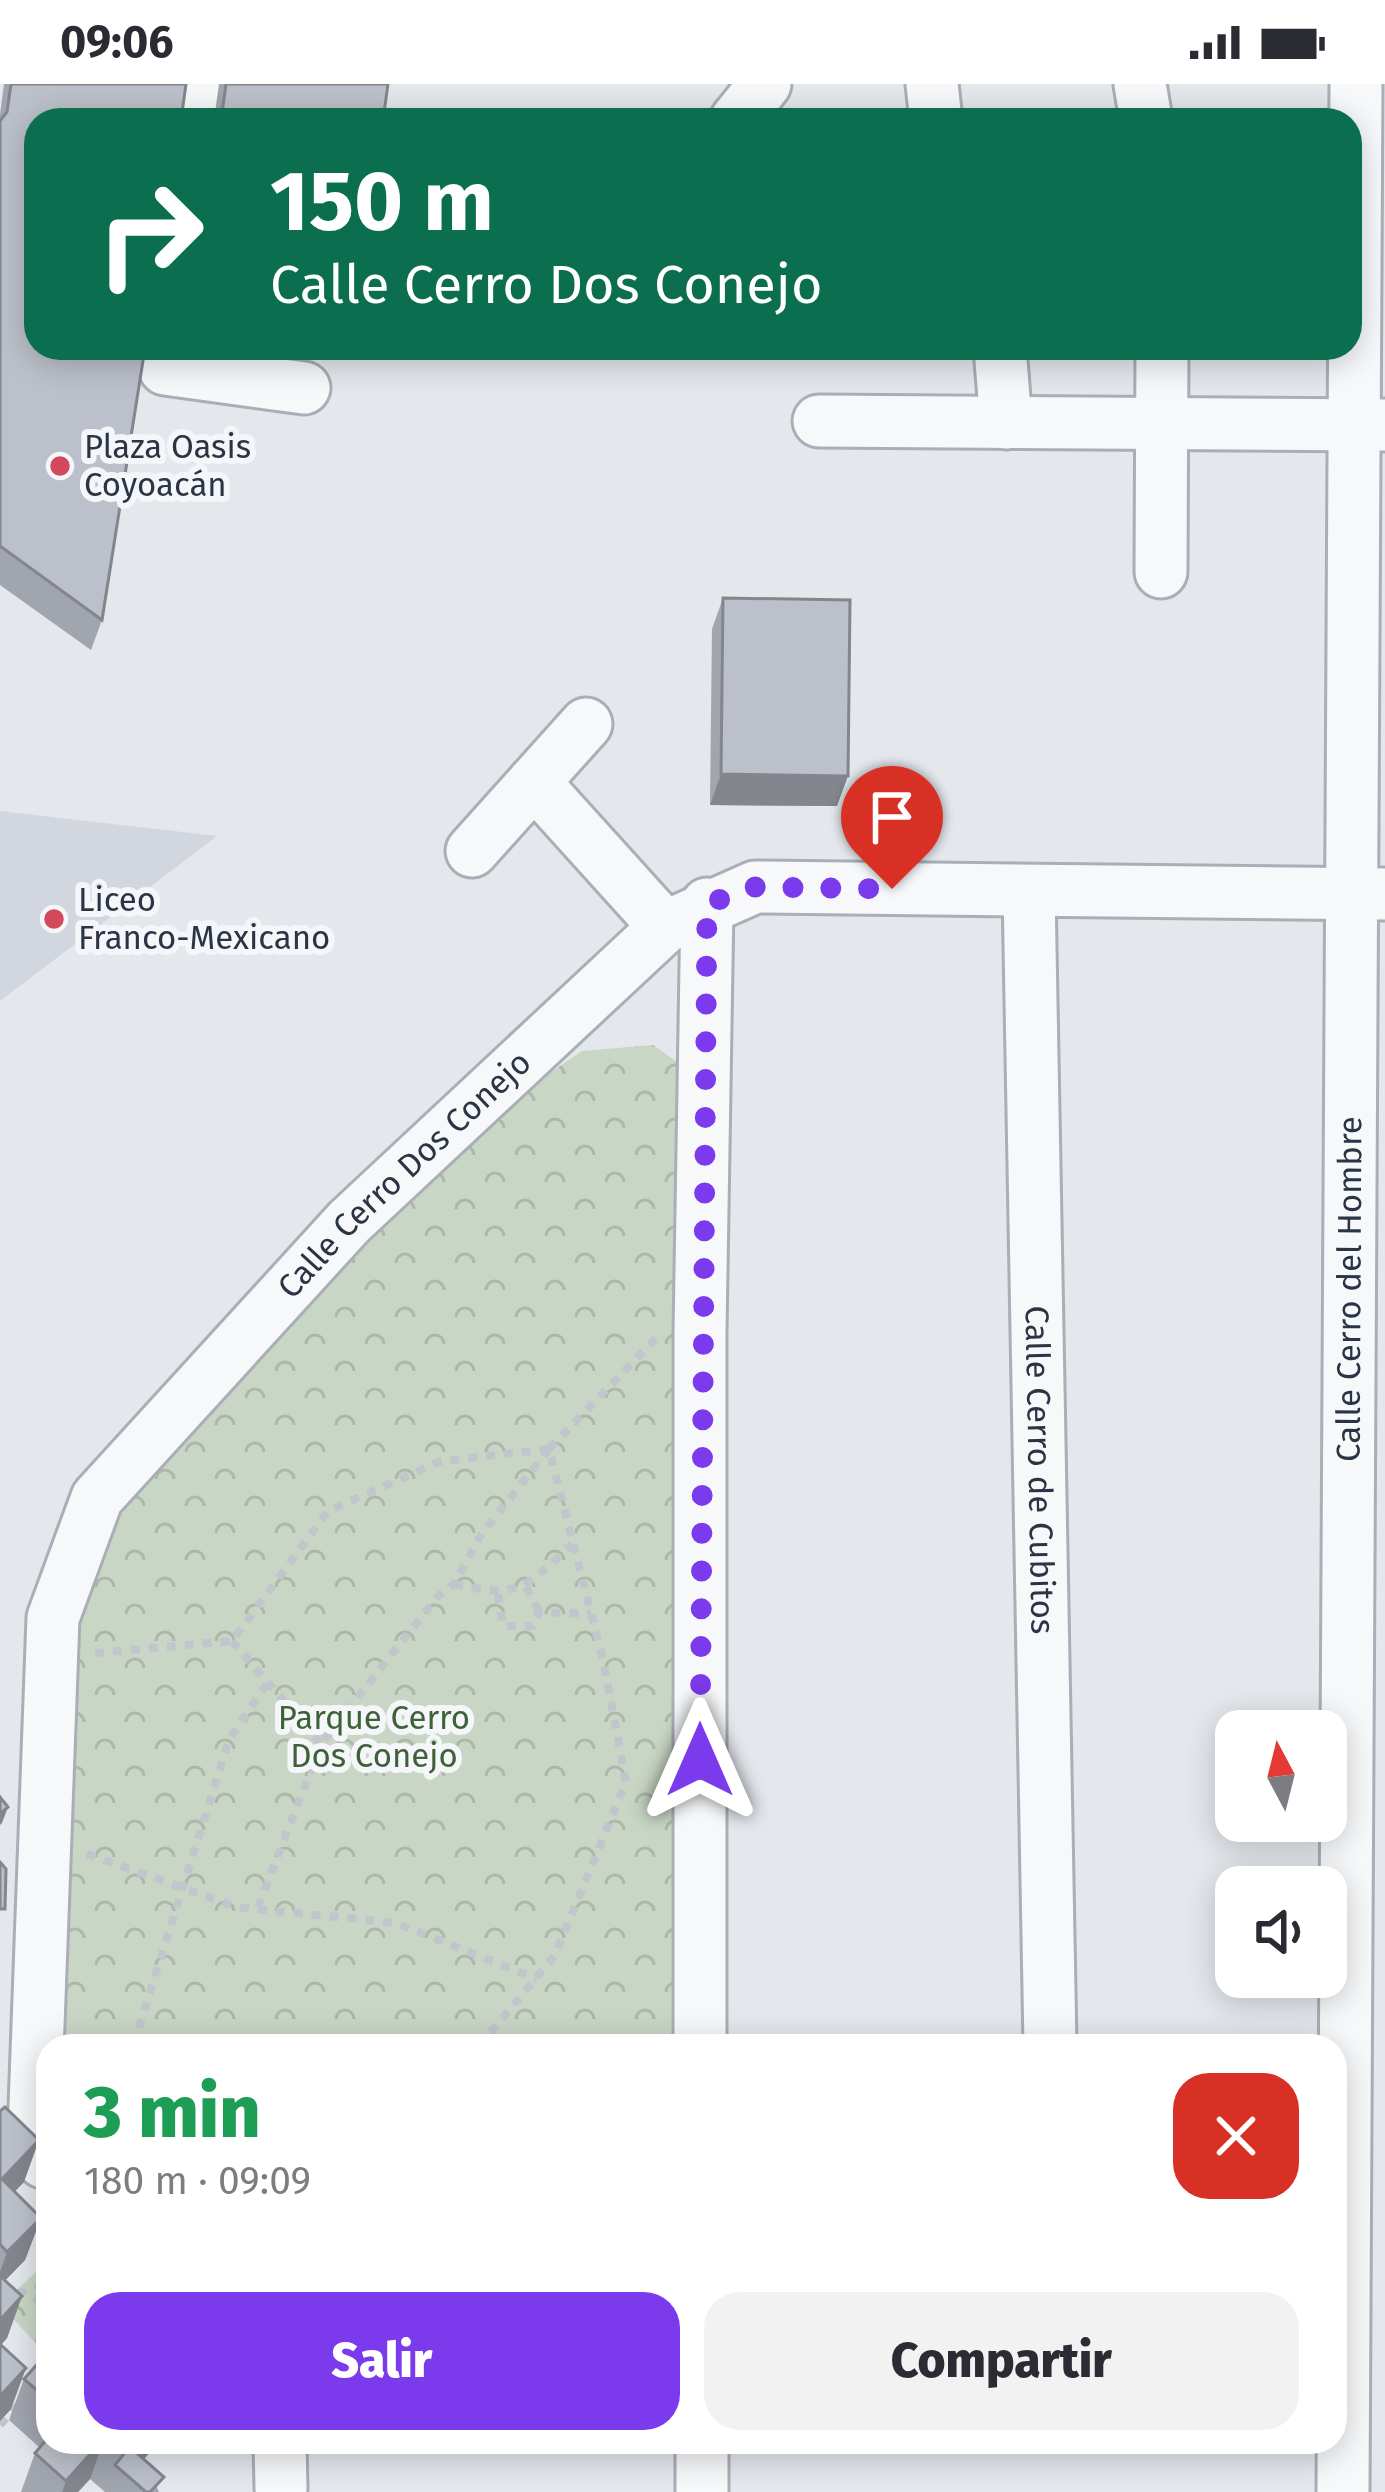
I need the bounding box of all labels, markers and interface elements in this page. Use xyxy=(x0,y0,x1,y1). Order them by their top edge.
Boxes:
text: 09:06 xyxy=(60,15,174,69)
text: 150 m xyxy=(270,151,494,252)
icon: right xyxy=(72,156,228,312)
text: Calle Cerro Dos Conejo xyxy=(270,253,822,317)
place label: Plaza Oasis Coyoacán xyxy=(84,427,251,505)
marker: Plaza Oasis Coyoacán xyxy=(47,453,73,479)
pin xyxy=(841,766,943,889)
icon: arrive xyxy=(859,784,925,850)
place label: Liceo Franco-Mexicano xyxy=(78,880,330,958)
marker: Liceo Franco-Mexicano xyxy=(41,906,67,932)
street label: Calle Cerro Dos Conejo xyxy=(269,1043,539,1307)
street label: Calle Cerro del Hombre xyxy=(1329,1116,1370,1462)
street label: Calle Cerro de Cubitos xyxy=(1017,1305,1063,1635)
position arrow xyxy=(637,1697,763,1823)
park label: Parque Cerro Dos Conejo xyxy=(278,1698,470,1776)
north arrow xyxy=(1215,1710,1347,1842)
map controls xyxy=(1215,1710,1347,1998)
button: sound xyxy=(1215,1866,1347,1998)
text: 3 min xyxy=(84,2070,261,2156)
button: close xyxy=(1173,2073,1299,2199)
text: 180 m · 09:09 xyxy=(84,2158,311,2204)
button: Salir xyxy=(84,2292,680,2430)
button: Compartir xyxy=(704,2292,1299,2430)

